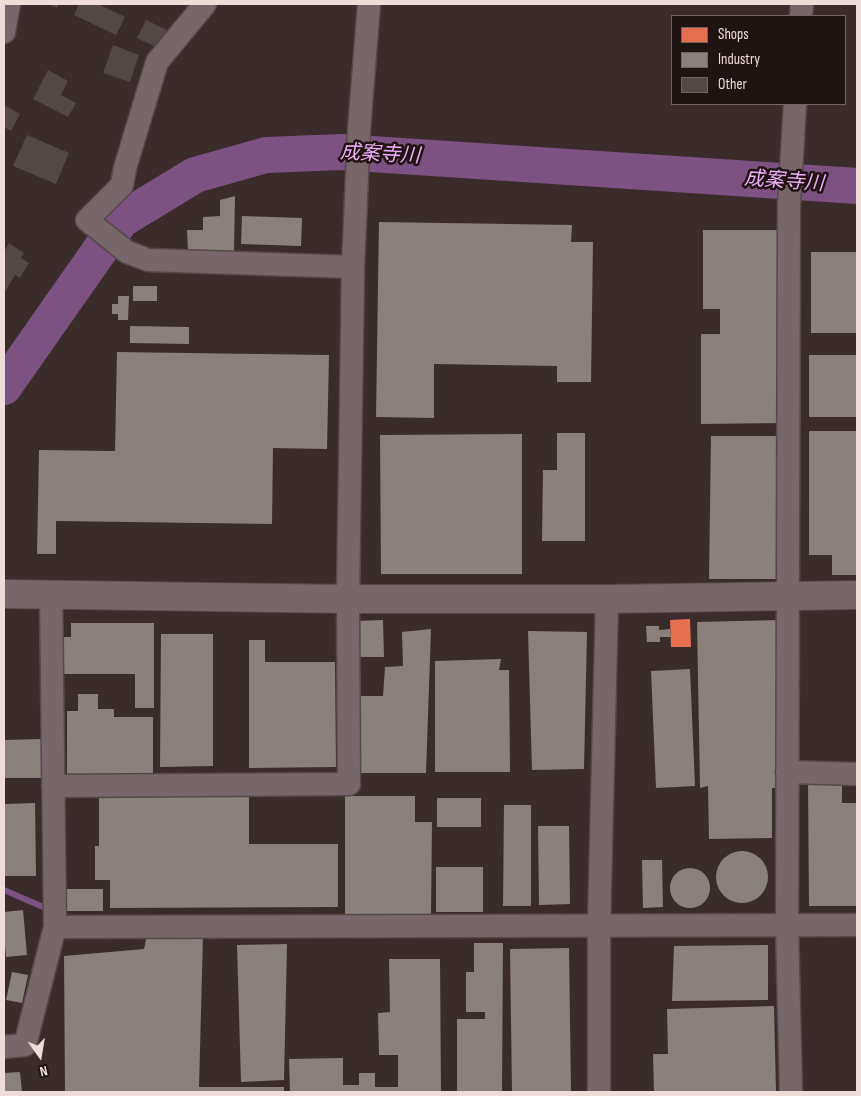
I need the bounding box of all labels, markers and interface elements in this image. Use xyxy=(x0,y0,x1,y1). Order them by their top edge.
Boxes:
legend xyxy=(671,15,846,105)
text: Shops xyxy=(718,25,749,44)
text: Industry xyxy=(718,50,760,69)
text: Other xyxy=(718,75,747,94)
water label: 成案寺川 xyxy=(339,141,421,169)
water label: 成案寺川 xyxy=(743,167,825,197)
north arrow xyxy=(15,1031,65,1081)
text: N xyxy=(38,1062,49,1080)

